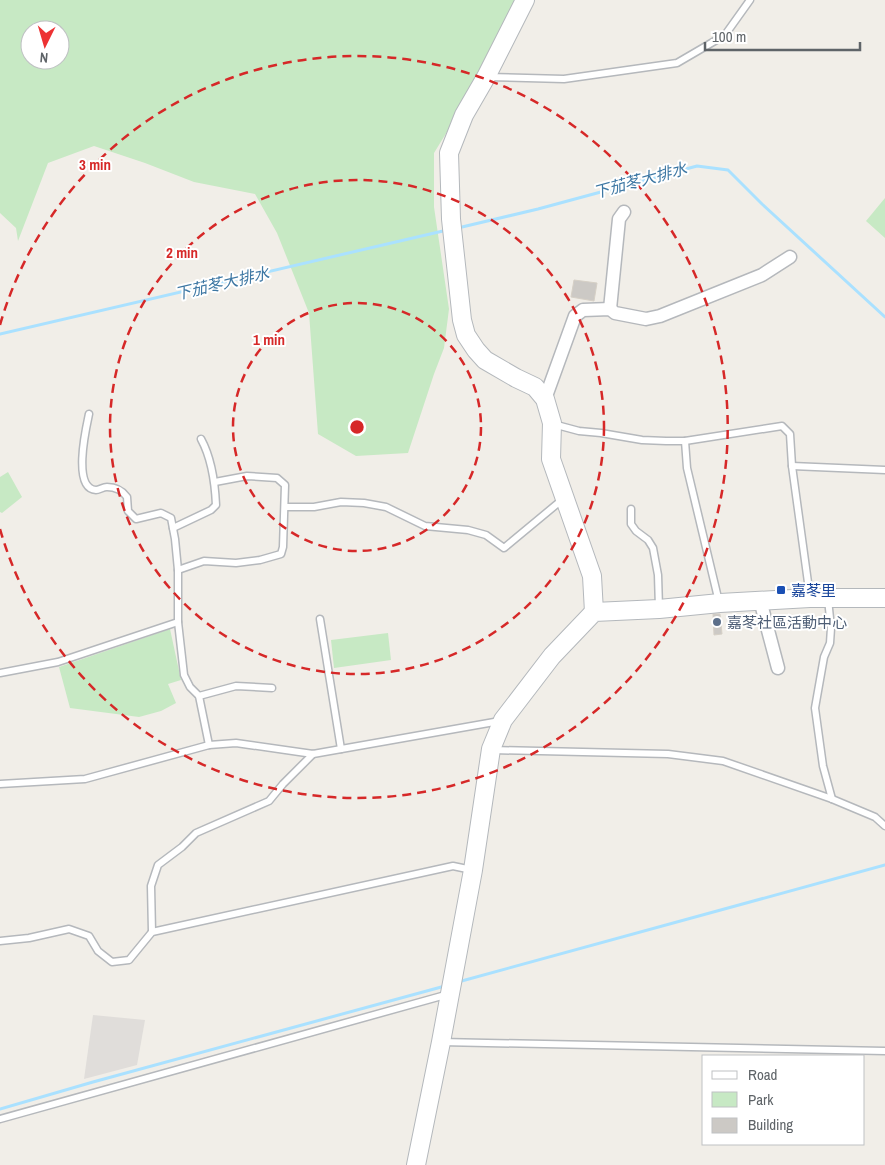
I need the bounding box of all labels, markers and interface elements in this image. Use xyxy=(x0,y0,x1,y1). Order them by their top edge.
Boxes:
north arrow xyxy=(20,20,70,70)
scale bar xyxy=(705,20,860,52)
text: 100 m xyxy=(712,26,746,47)
text: N xyxy=(39,49,49,67)
text: 3 min xyxy=(79,154,111,175)
water label: 下茄苳大排水 xyxy=(591,157,690,203)
text: 2 min xyxy=(166,242,198,263)
water label: 下茄苳大排水 xyxy=(173,261,272,305)
text: 1 min xyxy=(253,329,285,350)
centre of rings xyxy=(348,418,366,436)
place label: 嘉苳里 xyxy=(791,580,836,601)
marker: 嘉苳里 xyxy=(775,584,787,596)
place label: 嘉苳社區活動中心 xyxy=(727,612,847,633)
marker: 嘉苳社區活動中心 xyxy=(711,616,723,628)
legend xyxy=(702,1055,865,1145)
text: Road xyxy=(748,1064,777,1085)
text: Park xyxy=(748,1089,774,1110)
text: Building xyxy=(748,1114,793,1135)

